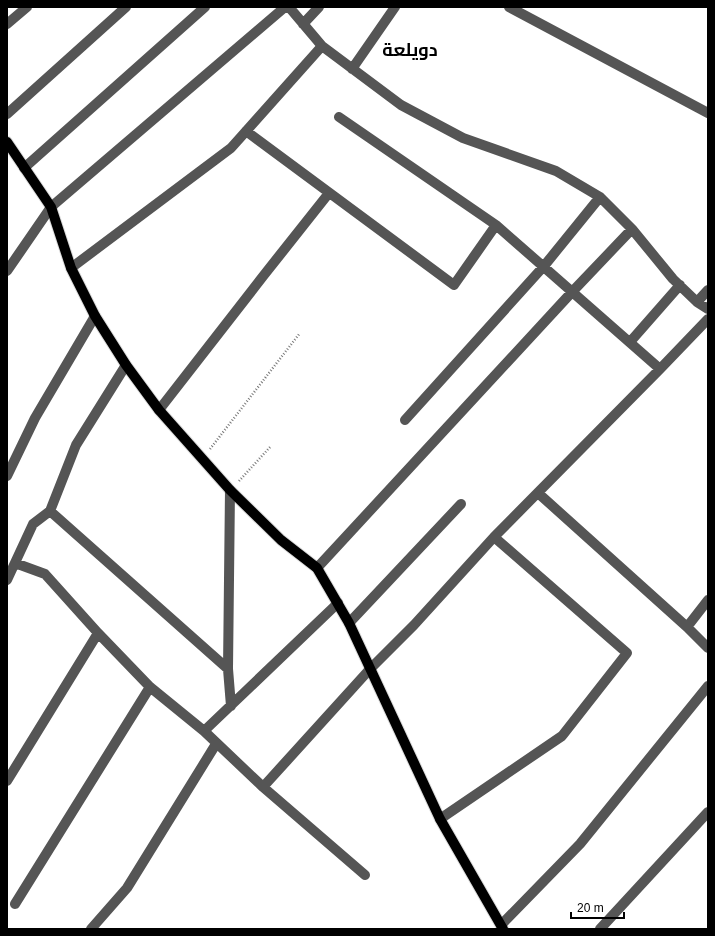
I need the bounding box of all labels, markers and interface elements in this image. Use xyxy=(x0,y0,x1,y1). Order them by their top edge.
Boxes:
district label: دويلعة xyxy=(382,40,438,61)
scale bar xyxy=(571,894,624,920)
text: 20 m xyxy=(577,901,604,915)

